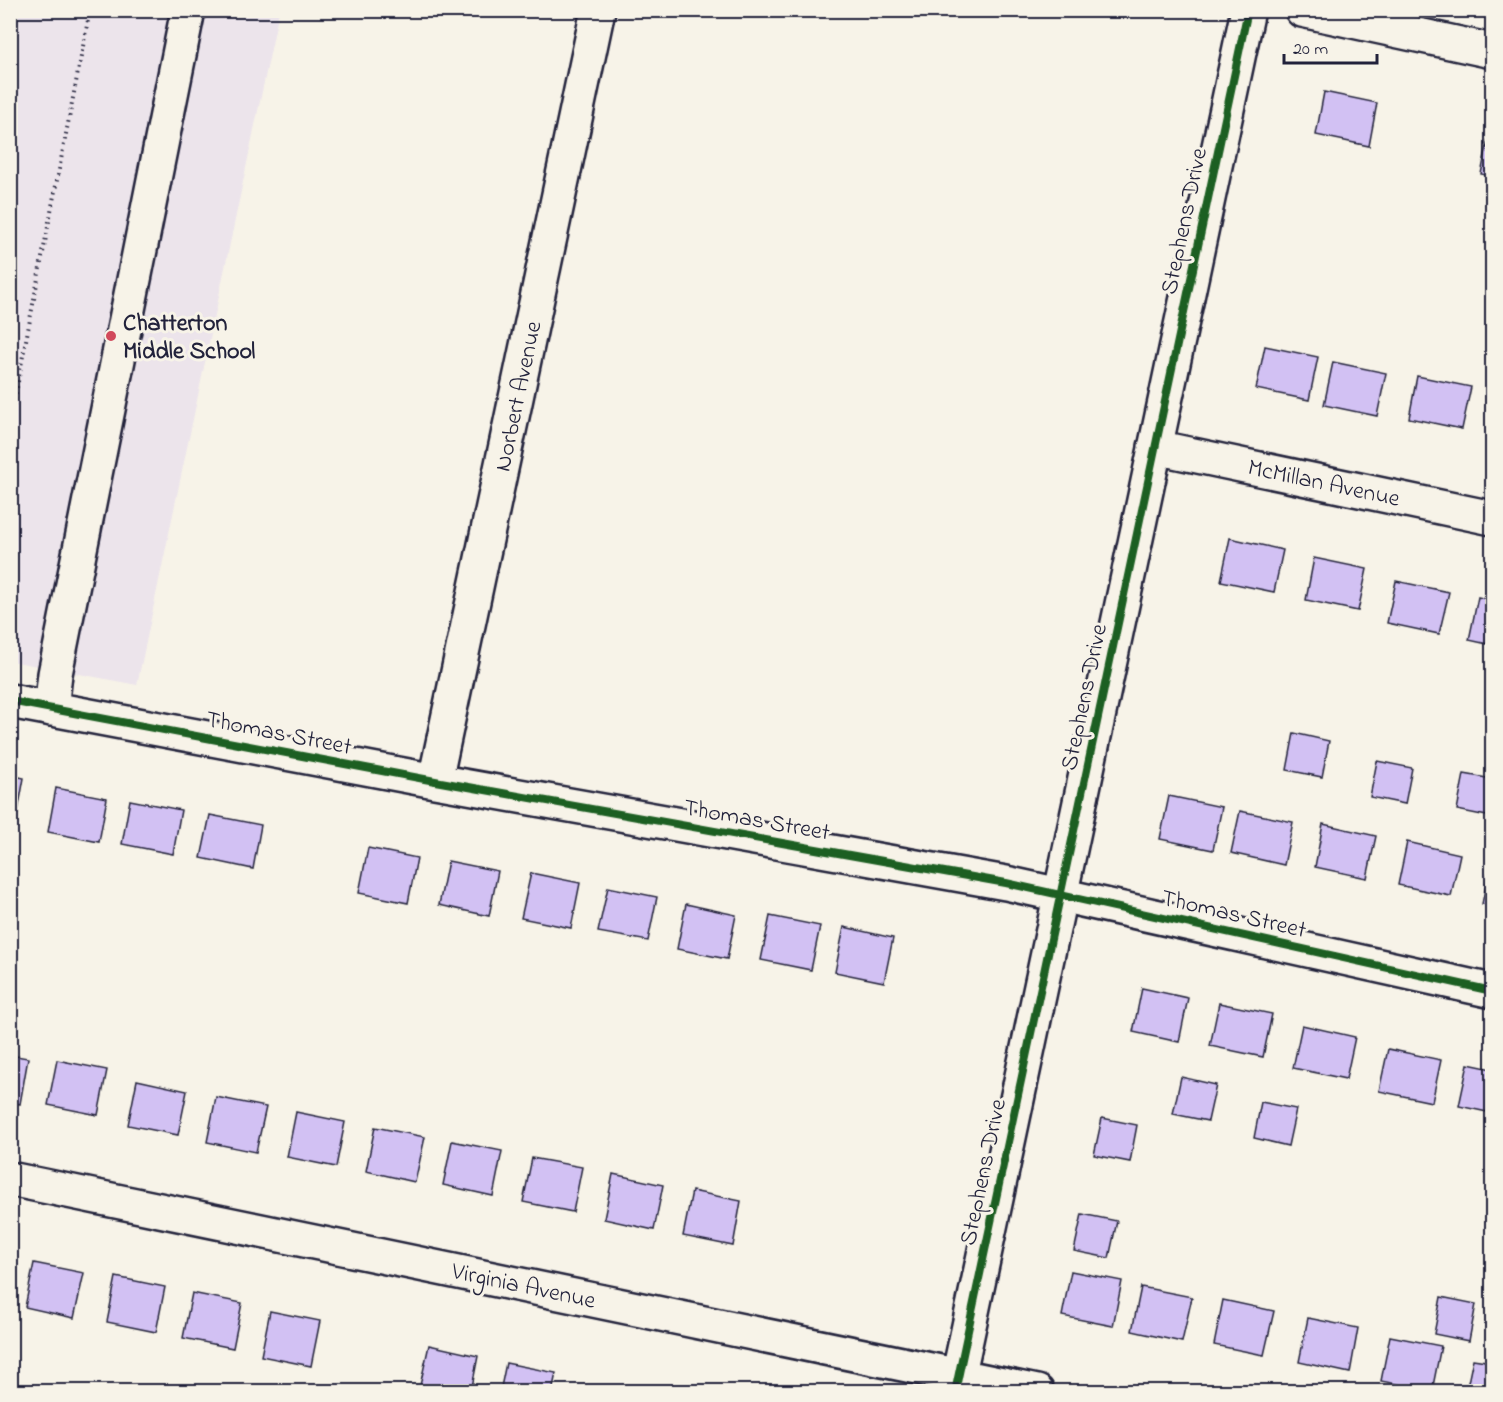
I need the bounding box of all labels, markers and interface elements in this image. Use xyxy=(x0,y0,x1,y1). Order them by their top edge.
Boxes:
scale bar xyxy=(1284,27,1377,65)
text: 20 m xyxy=(1293,37,1328,63)
street label: Stephens Drive xyxy=(1153,145,1218,298)
place label: Chatterton Middle School xyxy=(123,307,255,370)
street label: Norbert Avenue xyxy=(486,318,552,475)
marker: Chatterton Middle School xyxy=(104,329,118,343)
street label: McMillan Avenue xyxy=(1244,451,1403,518)
street label: Stephens Drive xyxy=(1053,621,1118,774)
street label: Thomas Street xyxy=(203,703,354,766)
street label: Thomas Street xyxy=(681,791,832,852)
street label: Thomas Street xyxy=(1157,882,1309,949)
street label: Stephens Drive xyxy=(952,1096,1017,1249)
street label: Virginia Avenue xyxy=(447,1255,599,1320)

